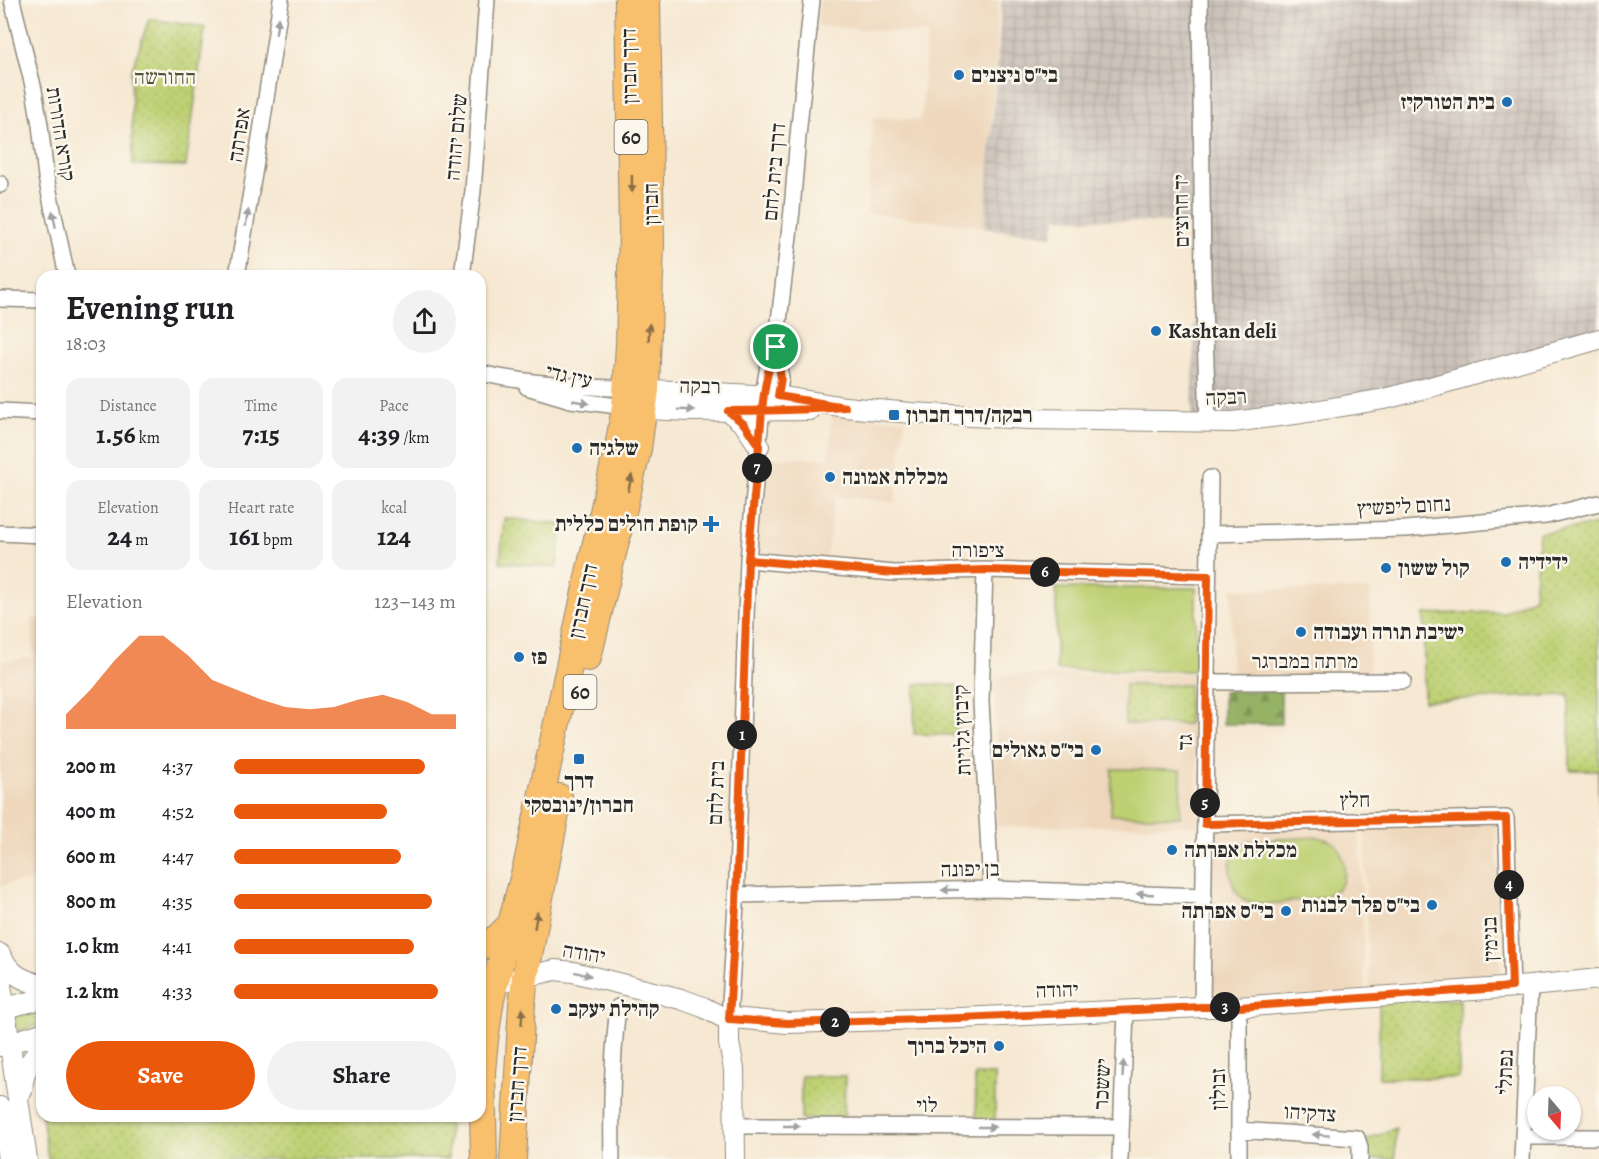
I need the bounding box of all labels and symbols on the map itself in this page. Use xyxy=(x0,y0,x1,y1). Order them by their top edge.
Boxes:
one-way arrow xyxy=(273,16,282,35)
street label: דרך חברון xyxy=(614,28,644,104)
place label: בי"ס ניצנים xyxy=(971,61,1058,89)
park label: החורשה xyxy=(134,63,196,91)
marker: בי"ס ניצנים xyxy=(952,68,966,82)
street label: קורא הדורות xyxy=(40,85,82,183)
place label: בית הטורקיז xyxy=(1400,88,1495,116)
street label: שלום יהודה xyxy=(438,92,474,182)
marker: בית הטורקיז xyxy=(1500,95,1514,109)
street label: אפרתה xyxy=(221,106,257,164)
road number: 60 xyxy=(614,120,648,154)
street label: דרך בית לחם xyxy=(756,122,792,222)
street label: יד חרוצים xyxy=(1166,174,1196,248)
one-way arrow xyxy=(627,175,636,194)
street label: חברון xyxy=(637,183,665,225)
one-way arrow xyxy=(49,209,58,228)
one-way arrow xyxy=(242,209,251,228)
place label: Kashtan deli xyxy=(1168,317,1277,345)
pin xyxy=(750,321,801,372)
one-way arrow xyxy=(644,322,654,341)
marker: Kashtan deli xyxy=(1149,324,1163,338)
street label: עין גדי xyxy=(543,357,595,395)
street label: רבקה xyxy=(679,372,721,400)
street label: רבקה xyxy=(1204,382,1248,412)
one-way arrow xyxy=(571,397,590,406)
place label: רבקה/דרך חברון xyxy=(906,401,1033,429)
one-way arrow xyxy=(677,406,696,415)
marker: רבקה/דרך חברון xyxy=(887,408,901,422)
place label: שלגיה xyxy=(589,434,639,462)
marker: שלגיה xyxy=(570,441,584,455)
pin: 7 xyxy=(742,453,772,483)
place label: מכללת אמונה xyxy=(842,463,948,491)
marker: מכללת אמונה xyxy=(823,470,837,484)
one-way arrow xyxy=(625,473,635,492)
street label: נחום ליפשיץ xyxy=(1356,490,1452,522)
place label: קופת חולים כללית xyxy=(555,510,698,538)
marker: קופת חולים כללית xyxy=(702,515,720,533)
street label: ציפורה xyxy=(951,536,1005,564)
place label: ידידיה xyxy=(1518,548,1568,576)
place label: קול ששון xyxy=(1398,554,1470,582)
marker: ידידיה xyxy=(1499,555,1513,569)
pin: 6 xyxy=(1030,557,1060,587)
street label: דרך חברון xyxy=(561,561,605,641)
marker: קול ששון xyxy=(1379,561,1393,575)
place label: ישיבת תורה ועבודה xyxy=(1313,618,1464,646)
marker: ישיבת תורה ועבודה xyxy=(1294,625,1308,639)
place label: פז xyxy=(531,643,548,671)
street label: מרתה במברגר xyxy=(1252,647,1358,675)
marker: פז xyxy=(512,650,526,664)
road number: 60 xyxy=(564,675,596,709)
street label: קיבוץ גלויות xyxy=(946,684,978,776)
pin: 1 xyxy=(727,720,757,750)
street label: גד xyxy=(1171,733,1199,751)
place label: בי"ס גאולים xyxy=(992,736,1084,764)
marker: בי"ס גאולים xyxy=(1089,743,1103,757)
marker: דרך חברון/ינובסקי xyxy=(572,752,586,766)
street label: בית לחם xyxy=(701,760,731,826)
place label: דרך חברון/ינובסקי xyxy=(524,767,634,819)
street label: חלץ xyxy=(1339,786,1371,814)
pin: 5 xyxy=(1190,788,1220,818)
place label: מכללת אפרתה xyxy=(1184,836,1297,864)
marker: מכללת אפרתה xyxy=(1165,843,1179,857)
street label: בן יפונה xyxy=(940,854,1000,884)
pin: 4 xyxy=(1494,870,1524,900)
one-way arrow xyxy=(941,885,960,894)
one-way arrow xyxy=(1136,889,1155,898)
place label: בי"ס פלך לבנות xyxy=(1301,891,1420,919)
place label: בי"ס אפרתה xyxy=(1181,897,1274,925)
marker: בי"ס פלך לבנות xyxy=(1425,898,1439,912)
marker: בי"ס אפרתה xyxy=(1279,904,1293,918)
one-way arrow xyxy=(531,910,540,929)
street label: בנימין xyxy=(1475,916,1505,962)
street label: יהודה xyxy=(560,936,608,970)
one-way arrow xyxy=(573,970,592,980)
street label: יהודה xyxy=(1035,975,1079,1005)
pin: 3 xyxy=(1210,992,1240,1022)
place label: קהילת יעקב xyxy=(568,995,660,1023)
marker: קהילת יעקב xyxy=(549,1002,563,1016)
one-way arrow xyxy=(517,1007,526,1026)
pin: 2 xyxy=(820,1007,850,1037)
place label: היכל ברוך xyxy=(907,1032,987,1060)
marker: היכל ברוך xyxy=(992,1039,1006,1053)
street label: דרך חברון xyxy=(500,1045,534,1123)
street label: נפתלי xyxy=(1490,1049,1520,1095)
street label: יששכר xyxy=(1087,1057,1117,1110)
one-way arrow xyxy=(1119,1060,1128,1079)
street label: זבולון xyxy=(1204,1068,1232,1110)
north arrow xyxy=(1527,1086,1581,1140)
street label: לוי xyxy=(916,1091,938,1119)
street label: צדקיהו xyxy=(1283,1097,1337,1129)
one-way arrow xyxy=(783,1121,802,1131)
one-way arrow xyxy=(978,1122,997,1132)
one-way arrow xyxy=(1311,1130,1330,1140)

